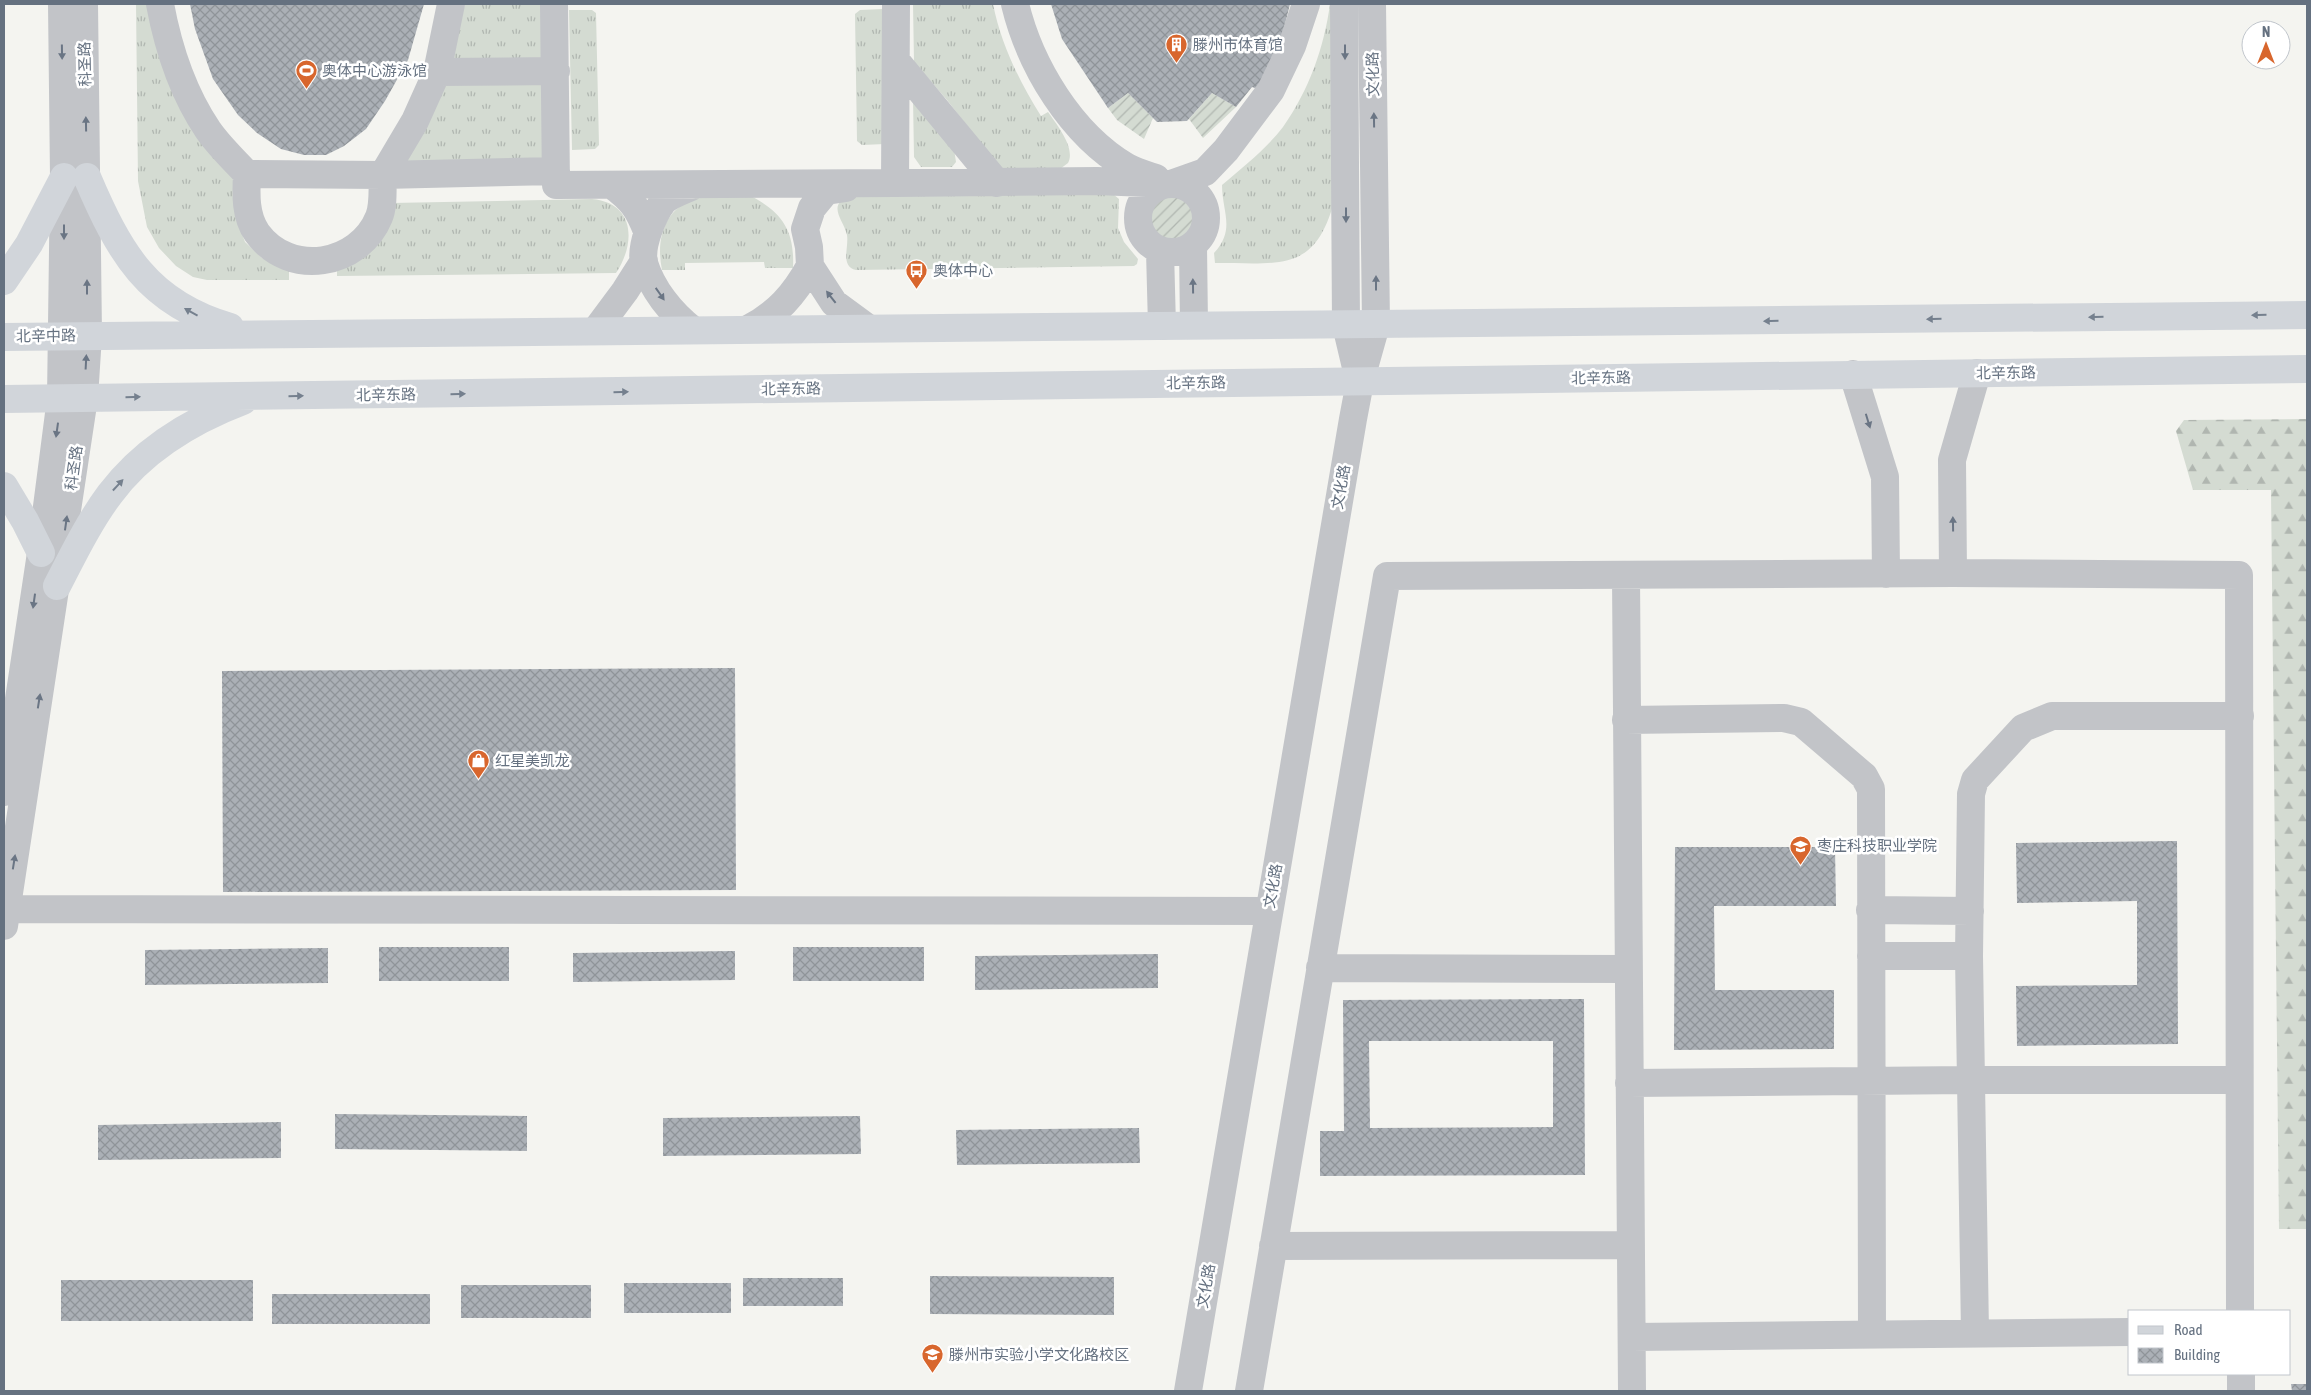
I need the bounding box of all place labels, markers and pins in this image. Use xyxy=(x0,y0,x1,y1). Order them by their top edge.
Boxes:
building icon: 滕州市体育馆 xyxy=(1165,33,1189,64)
place label: 滕州市体育馆 xyxy=(1193,36,1283,53)
sports icon: 奥体中心游泳馆 xyxy=(294,59,318,90)
place label: 奥体中心游泳馆 xyxy=(322,62,427,79)
bus stop icon: 奥体中心 xyxy=(905,259,929,290)
place label: 奥体中心 xyxy=(933,262,993,279)
shop icon: 红星美凯龙 xyxy=(467,749,491,780)
place label: 红星美凯龙 xyxy=(495,752,570,769)
school or university icon: 枣庄科技职业学院 xyxy=(1789,834,1813,865)
place label: 枣庄科技职业学院 xyxy=(1817,837,1937,854)
school or university icon: 滕州市实验小学文化路校区 xyxy=(921,1343,945,1374)
place label: 滕州市实验小学文化路校区 xyxy=(949,1346,1129,1363)

